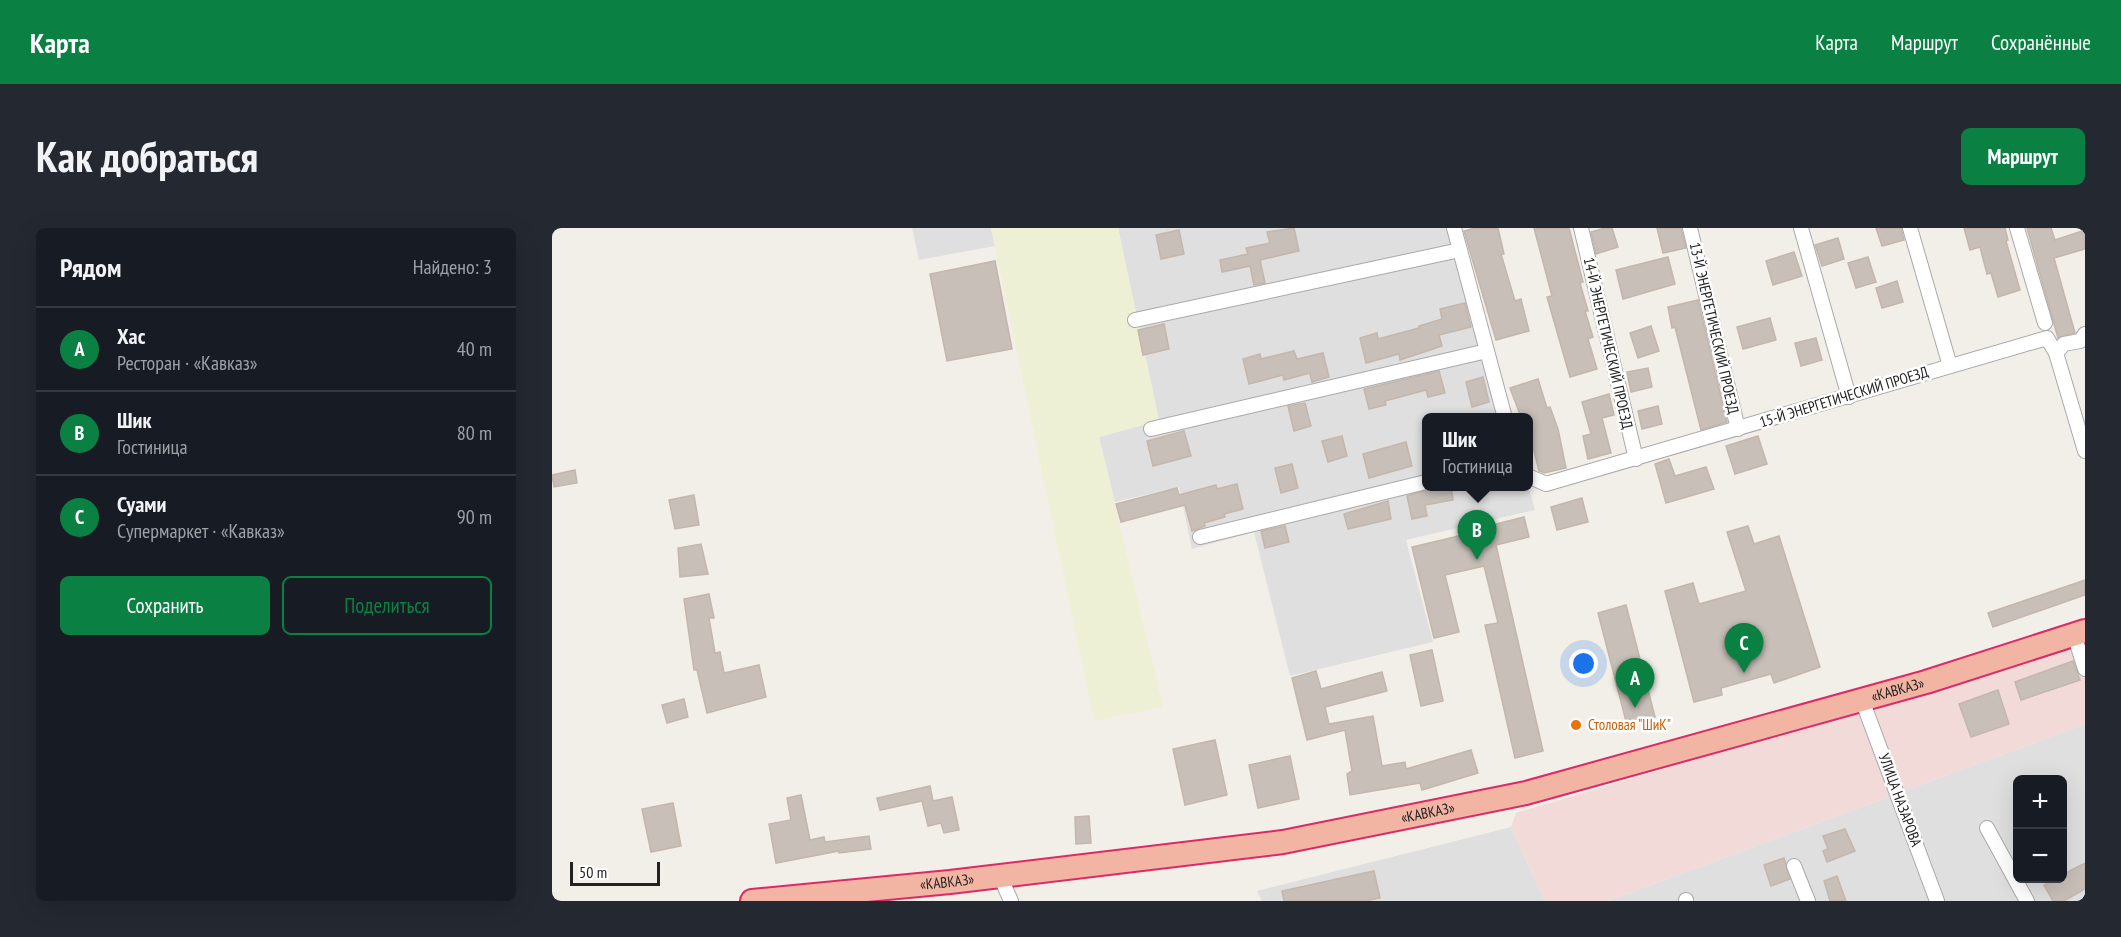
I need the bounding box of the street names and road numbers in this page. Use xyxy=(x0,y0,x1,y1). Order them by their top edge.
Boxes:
street label: 13-Й ЭНЕРГЕТИЧЕСКИЙ ПРОЕЗД xyxy=(1686,240,1743,415)
street label: 14-Й ЭНЕРГЕТИЧЕСКИЙ ПРОЕЗД xyxy=(1580,255,1637,430)
street label: 15-Й ЭНЕРГЕТИЧЕСКИЙ ПРОЕЗД xyxy=(1757,362,1930,431)
street label: «КАВКАЗ» xyxy=(1869,673,1926,706)
street label: УЛИЦА НАЗАРОВА xyxy=(1875,751,1926,850)
street label: «КАВКАЗ» xyxy=(1399,798,1456,827)
street label: «КАВКАЗ» xyxy=(919,869,975,894)

